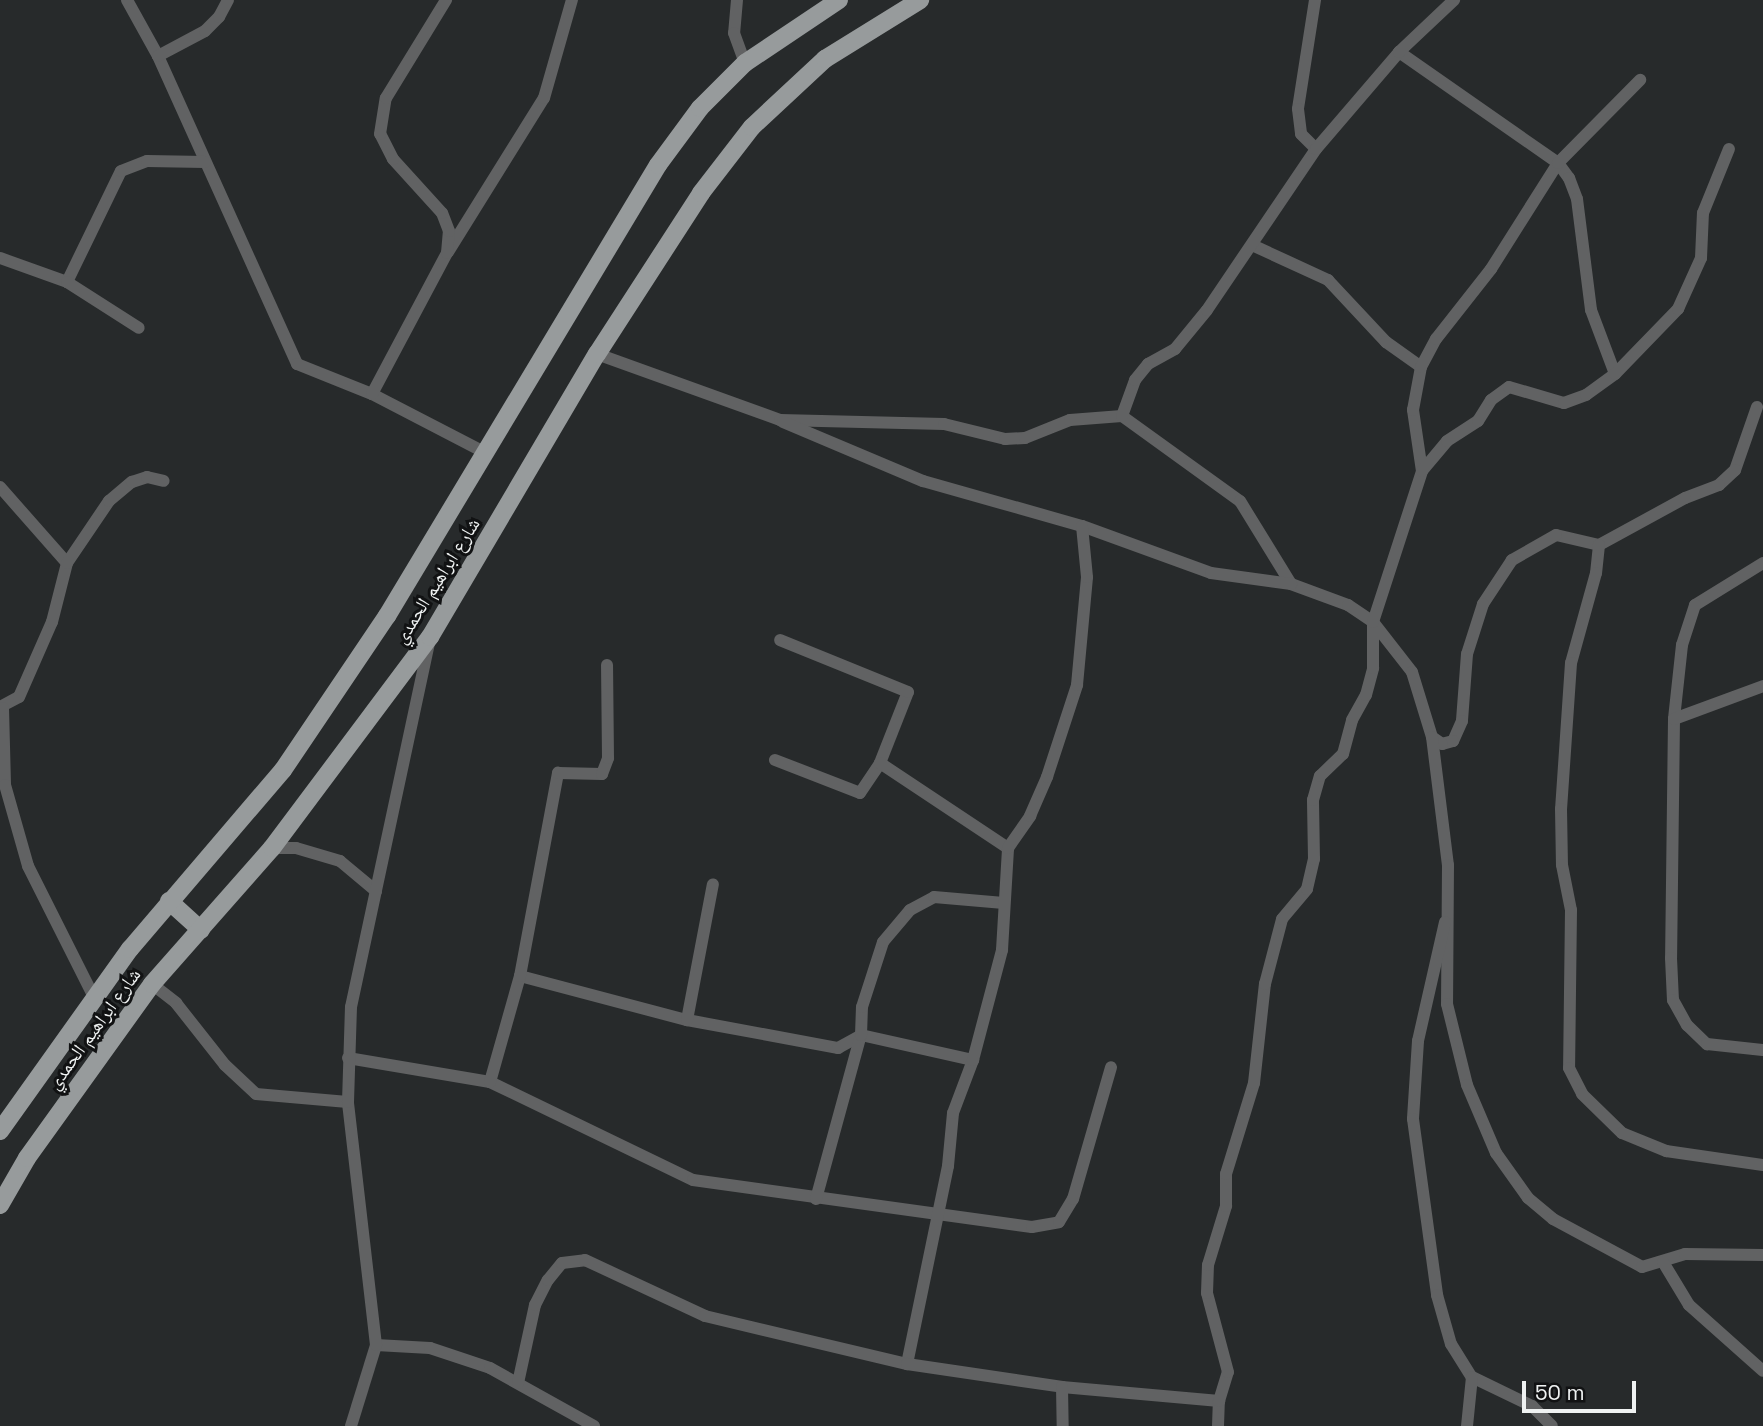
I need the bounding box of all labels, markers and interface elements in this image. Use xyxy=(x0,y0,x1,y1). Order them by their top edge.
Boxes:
street label: شارع ابراهيم الحمدي xyxy=(389,514,485,648)
street label: شارع ابراهيم الحمدي xyxy=(42,964,146,1094)
scale bar xyxy=(1525,1366,1639,1410)
text: 50 m xyxy=(1535,1379,1585,1406)

